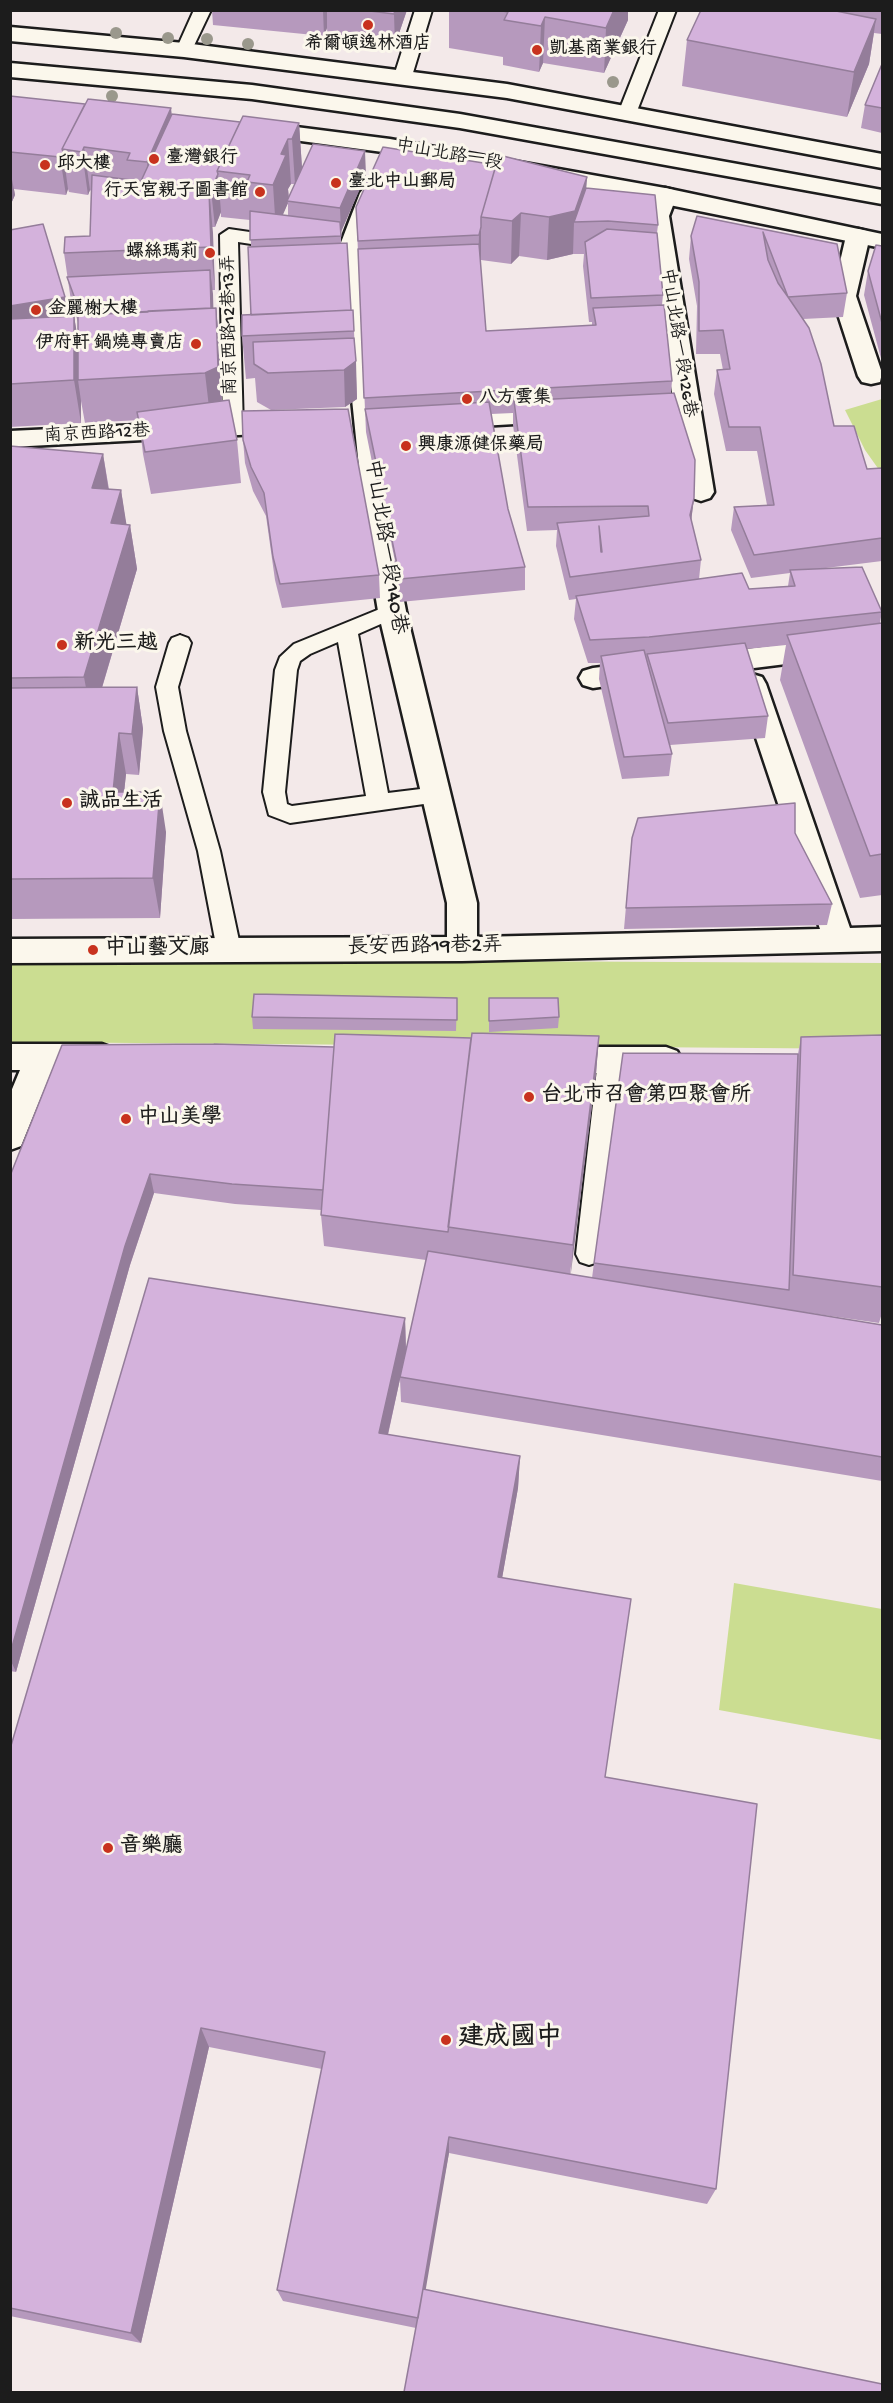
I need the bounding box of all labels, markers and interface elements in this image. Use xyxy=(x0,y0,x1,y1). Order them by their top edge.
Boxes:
marker: 希爾頓逸林酒店 xyxy=(361,18,375,32)
place label: 希爾頓逸林酒店 xyxy=(305,34,431,56)
place label: 凱基商業銀行 xyxy=(549,39,657,61)
marker: 凱基商業銀行 xyxy=(530,43,544,57)
street label: 中山北路一段 xyxy=(394,136,504,176)
place label: 臺灣銀行 xyxy=(166,148,238,170)
marker: 臺灣銀行 xyxy=(147,152,161,166)
place label: 邱大樓 xyxy=(57,154,111,176)
marker: 邱大樓 xyxy=(38,158,52,172)
place label: 臺北中山郵局 xyxy=(348,172,456,194)
marker: 臺北中山郵局 xyxy=(329,176,343,190)
place label: 行天宮親子圖書館 xyxy=(104,181,248,203)
marker: 行天宮親子圖書館 xyxy=(253,185,267,199)
place label: 螺絲瑪莉 xyxy=(126,242,198,264)
marker: 螺絲瑪莉 xyxy=(203,246,217,260)
street label: 南京西路12巷13弄 xyxy=(219,254,243,396)
street label: 中山北路一段126巷 xyxy=(655,267,699,419)
place label: 金麗榭大樓 xyxy=(48,299,138,321)
marker: 金麗榭大樓 xyxy=(29,303,43,317)
place label: 伊府軒 鍋燒專賣店 xyxy=(36,333,184,355)
marker: 伊府軒 鍋燒專賣店 xyxy=(189,337,203,351)
place label: 八方雲集 xyxy=(479,388,551,410)
marker: 八方雲集 xyxy=(460,392,474,406)
street label: 南京西路12巷 xyxy=(43,421,151,449)
place label: 興康源健保藥局 xyxy=(418,435,544,457)
marker: 興康源健保藥局 xyxy=(399,439,413,453)
street label: 中山北路一段140巷 xyxy=(358,457,410,637)
place label: 新光三越 xyxy=(74,632,158,658)
marker: 新光三越 xyxy=(55,638,69,652)
place label: 誠品生活 xyxy=(79,790,163,816)
marker: 誠品生活 xyxy=(60,796,74,810)
street label: 長安西路19巷2弄 xyxy=(347,934,503,962)
place label: 中山藝文廊 xyxy=(105,937,210,963)
marker: 中山藝文廊 xyxy=(86,943,100,957)
place label: 台北市召會第四聚會所 xyxy=(541,1084,751,1110)
marker: 台北市召會第四聚會所 xyxy=(522,1090,536,1104)
place label: 中山美學 xyxy=(138,1106,222,1132)
marker: 中山美學 xyxy=(119,1112,133,1126)
place label: 音樂廳 xyxy=(120,1835,183,1861)
marker: 音樂廳 xyxy=(101,1841,115,1855)
place label: 建成國中 xyxy=(458,2024,562,2056)
marker: 建成國中 xyxy=(439,2033,453,2047)

